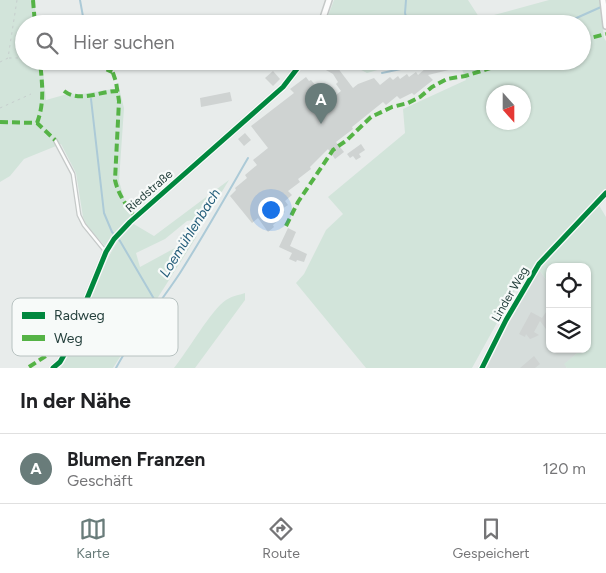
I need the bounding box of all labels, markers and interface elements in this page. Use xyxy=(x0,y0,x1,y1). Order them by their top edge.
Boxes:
search box xyxy=(15,15,591,70)
icon: search xyxy=(33,29,61,57)
text: Hier suchen xyxy=(73,31,174,54)
pin: A xyxy=(305,83,337,124)
north arrow xyxy=(486,85,531,130)
street label: Riedstraße xyxy=(123,167,176,215)
water label: Loemühlenbach xyxy=(156,185,224,280)
your location xyxy=(258,197,284,223)
map controls xyxy=(546,263,591,353)
button: locate xyxy=(546,263,591,308)
street label: Linder Weg xyxy=(489,264,531,324)
legend xyxy=(12,298,178,356)
text: Radweg xyxy=(54,307,105,324)
button: layers xyxy=(546,308,591,353)
text: Weg xyxy=(54,330,83,347)
text: In der Nähe xyxy=(20,388,131,413)
text: Blumen Franzen xyxy=(67,448,205,471)
text: A xyxy=(30,459,42,478)
text: 120 m xyxy=(543,459,586,478)
text: Geschäft xyxy=(67,471,133,490)
tab: Karte xyxy=(76,515,110,562)
tab: Route xyxy=(262,515,300,562)
tab: Gespeichert xyxy=(453,515,530,562)

